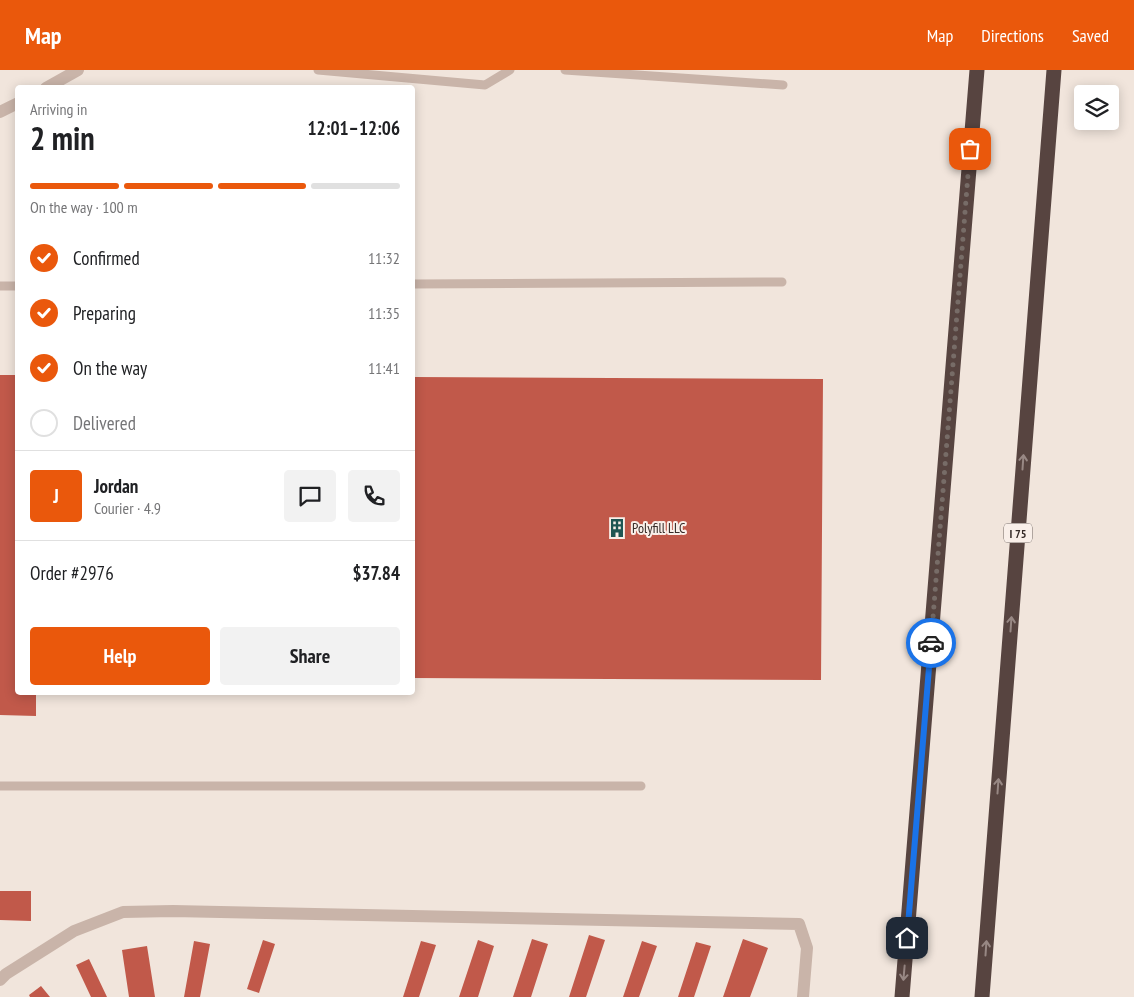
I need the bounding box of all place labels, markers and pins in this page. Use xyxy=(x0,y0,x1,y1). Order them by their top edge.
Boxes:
pin xyxy=(949,128,991,170)
building icon: Polyfill LLC xyxy=(606,517,628,539)
place label: Polyfill LLC xyxy=(632,519,686,537)
pin xyxy=(886,917,928,959)

